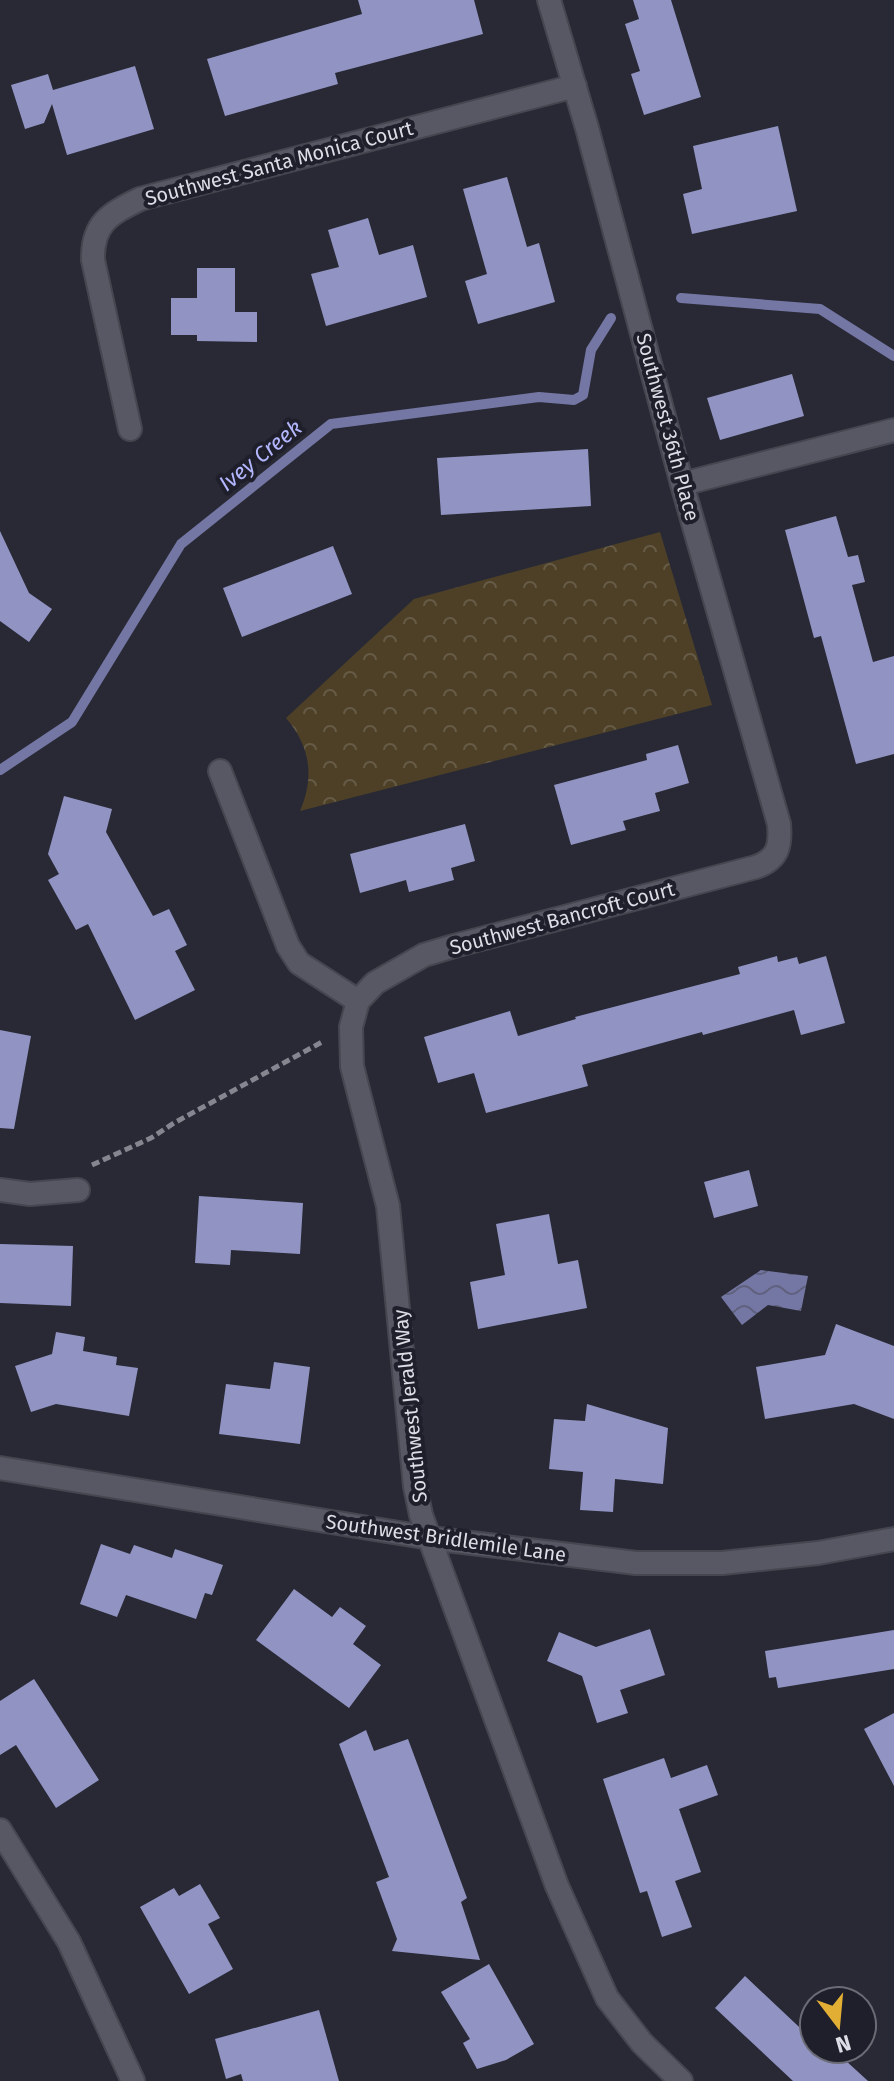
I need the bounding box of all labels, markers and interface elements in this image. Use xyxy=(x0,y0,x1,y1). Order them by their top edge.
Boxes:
street label: Southwest Santa Monica Court xyxy=(142,115,416,210)
street label: Southwest 36th Place xyxy=(631,331,705,523)
water label: Ivey Creek xyxy=(213,414,307,497)
street label: Southwest Bancroft Court xyxy=(447,876,678,960)
street label: Southwest Jerald Way xyxy=(388,1308,432,1504)
street label: Southwest Bridlemile Lane xyxy=(324,1509,568,1567)
north arrow xyxy=(798,1985,878,2065)
text: N xyxy=(833,2029,854,2059)

